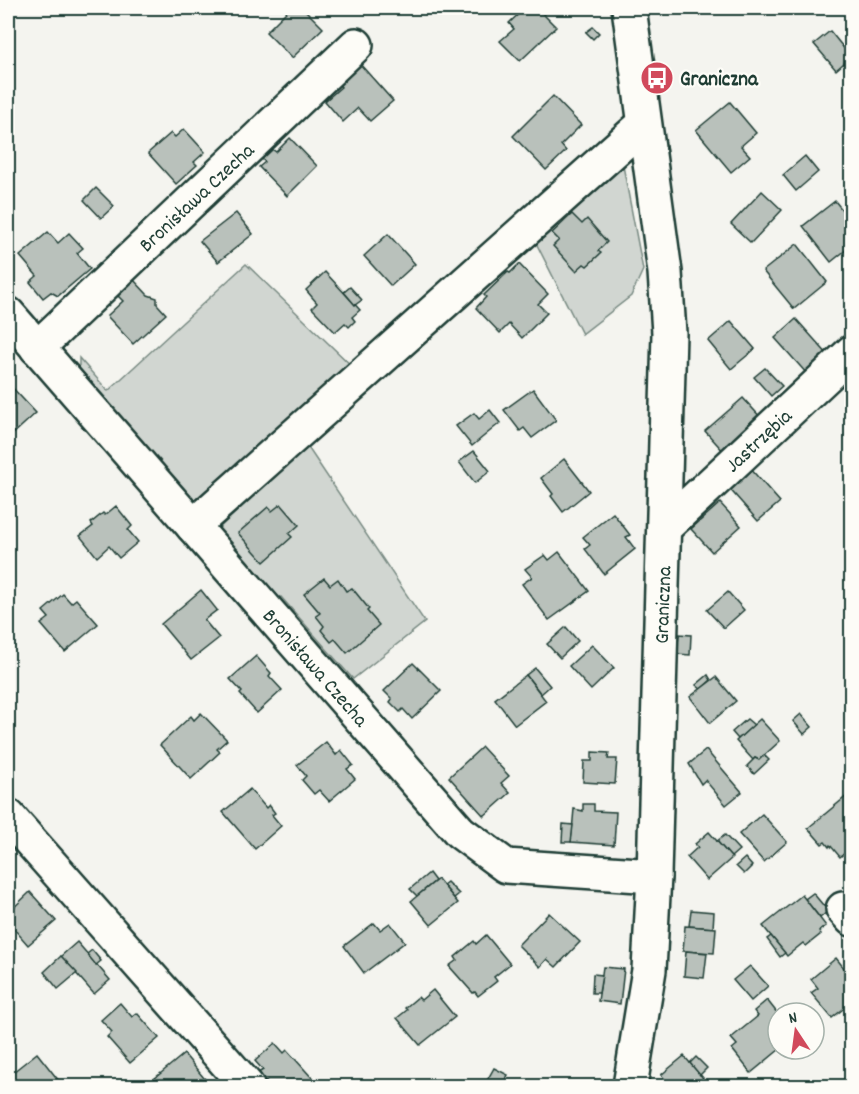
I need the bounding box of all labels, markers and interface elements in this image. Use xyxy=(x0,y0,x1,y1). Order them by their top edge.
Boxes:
bus stop icon: Graniczna xyxy=(639,60,675,96)
place label: Graniczna xyxy=(680,66,759,96)
street label: Bronisława Czecha xyxy=(134,137,263,261)
street label: Jastrzębia xyxy=(720,403,801,481)
street label: Graniczna xyxy=(649,565,681,644)
street label: Bronisława Czecha xyxy=(254,603,374,736)
north arrow xyxy=(766,1001,826,1061)
text: N xyxy=(787,1007,800,1031)

